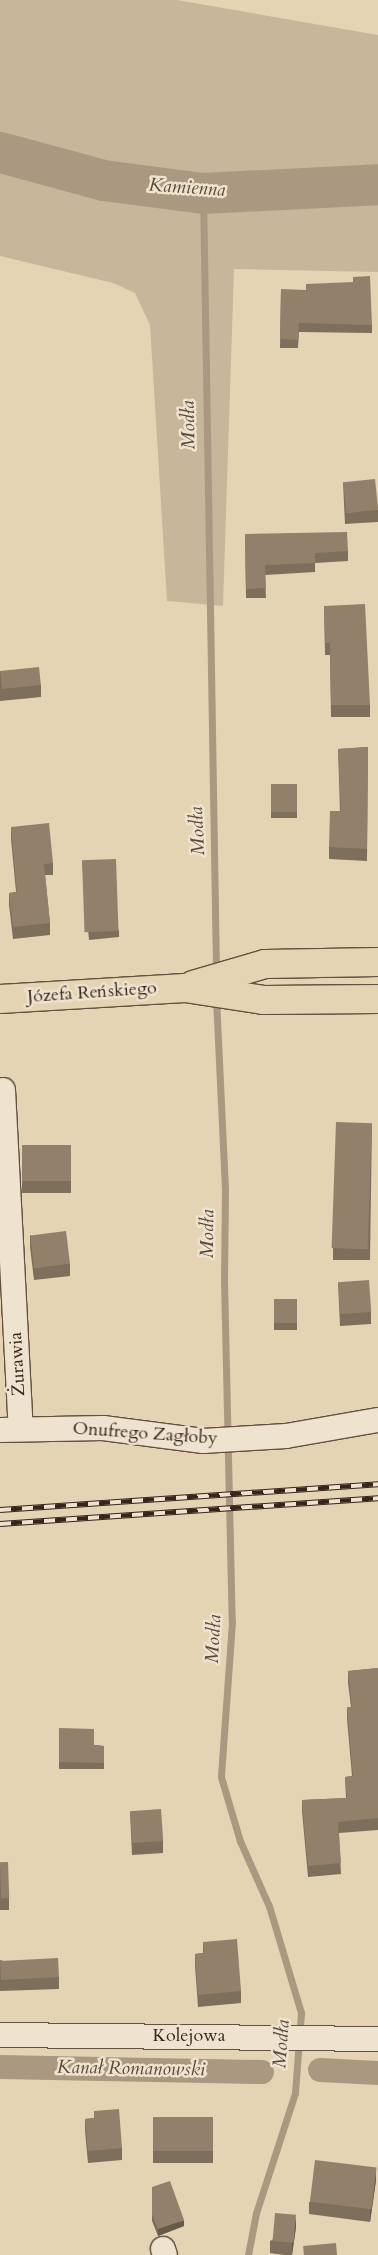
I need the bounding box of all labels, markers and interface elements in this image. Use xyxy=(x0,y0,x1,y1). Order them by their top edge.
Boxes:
water label: Kamienna xyxy=(148,174,226,202)
water label: Modła xyxy=(177,400,201,450)
water label: Modła xyxy=(185,806,211,856)
street label: Józefa Reńskiego xyxy=(27,978,157,1008)
water label: Modła xyxy=(196,1209,220,1259)
street label: Żurawia xyxy=(6,1331,30,1397)
street label: Onufrego Zagłoby xyxy=(72,1418,218,1450)
water label: Modła xyxy=(201,1614,227,1664)
water label: Modła xyxy=(269,2019,295,2069)
street label: Kolejowa xyxy=(153,2025,225,2047)
water label: Kanał Romanowski xyxy=(57,2056,205,2082)

